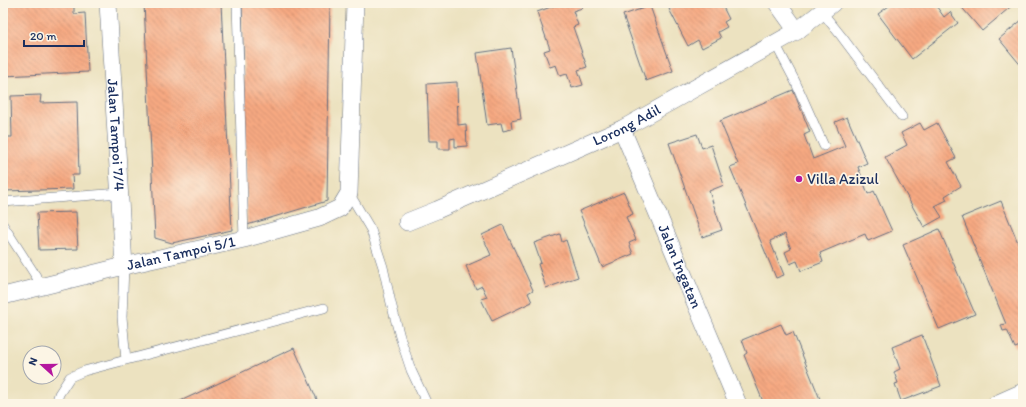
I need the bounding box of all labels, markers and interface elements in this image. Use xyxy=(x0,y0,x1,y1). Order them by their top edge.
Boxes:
scale bar xyxy=(24,22,84,48)
text: 20 m xyxy=(30,29,57,43)
street label: Jalan Tampoi 7/4 xyxy=(104,78,128,191)
street label: Lorong Adil xyxy=(590,100,664,150)
place label: Villa Azizul xyxy=(807,170,880,188)
marker: Villa Azizul xyxy=(794,174,804,184)
street label: Jalan Ingatan xyxy=(654,222,706,311)
street label: Jalan Tampoi 5/1 xyxy=(125,232,237,274)
north arrow xyxy=(22,345,62,385)
text: N xyxy=(26,356,41,367)

